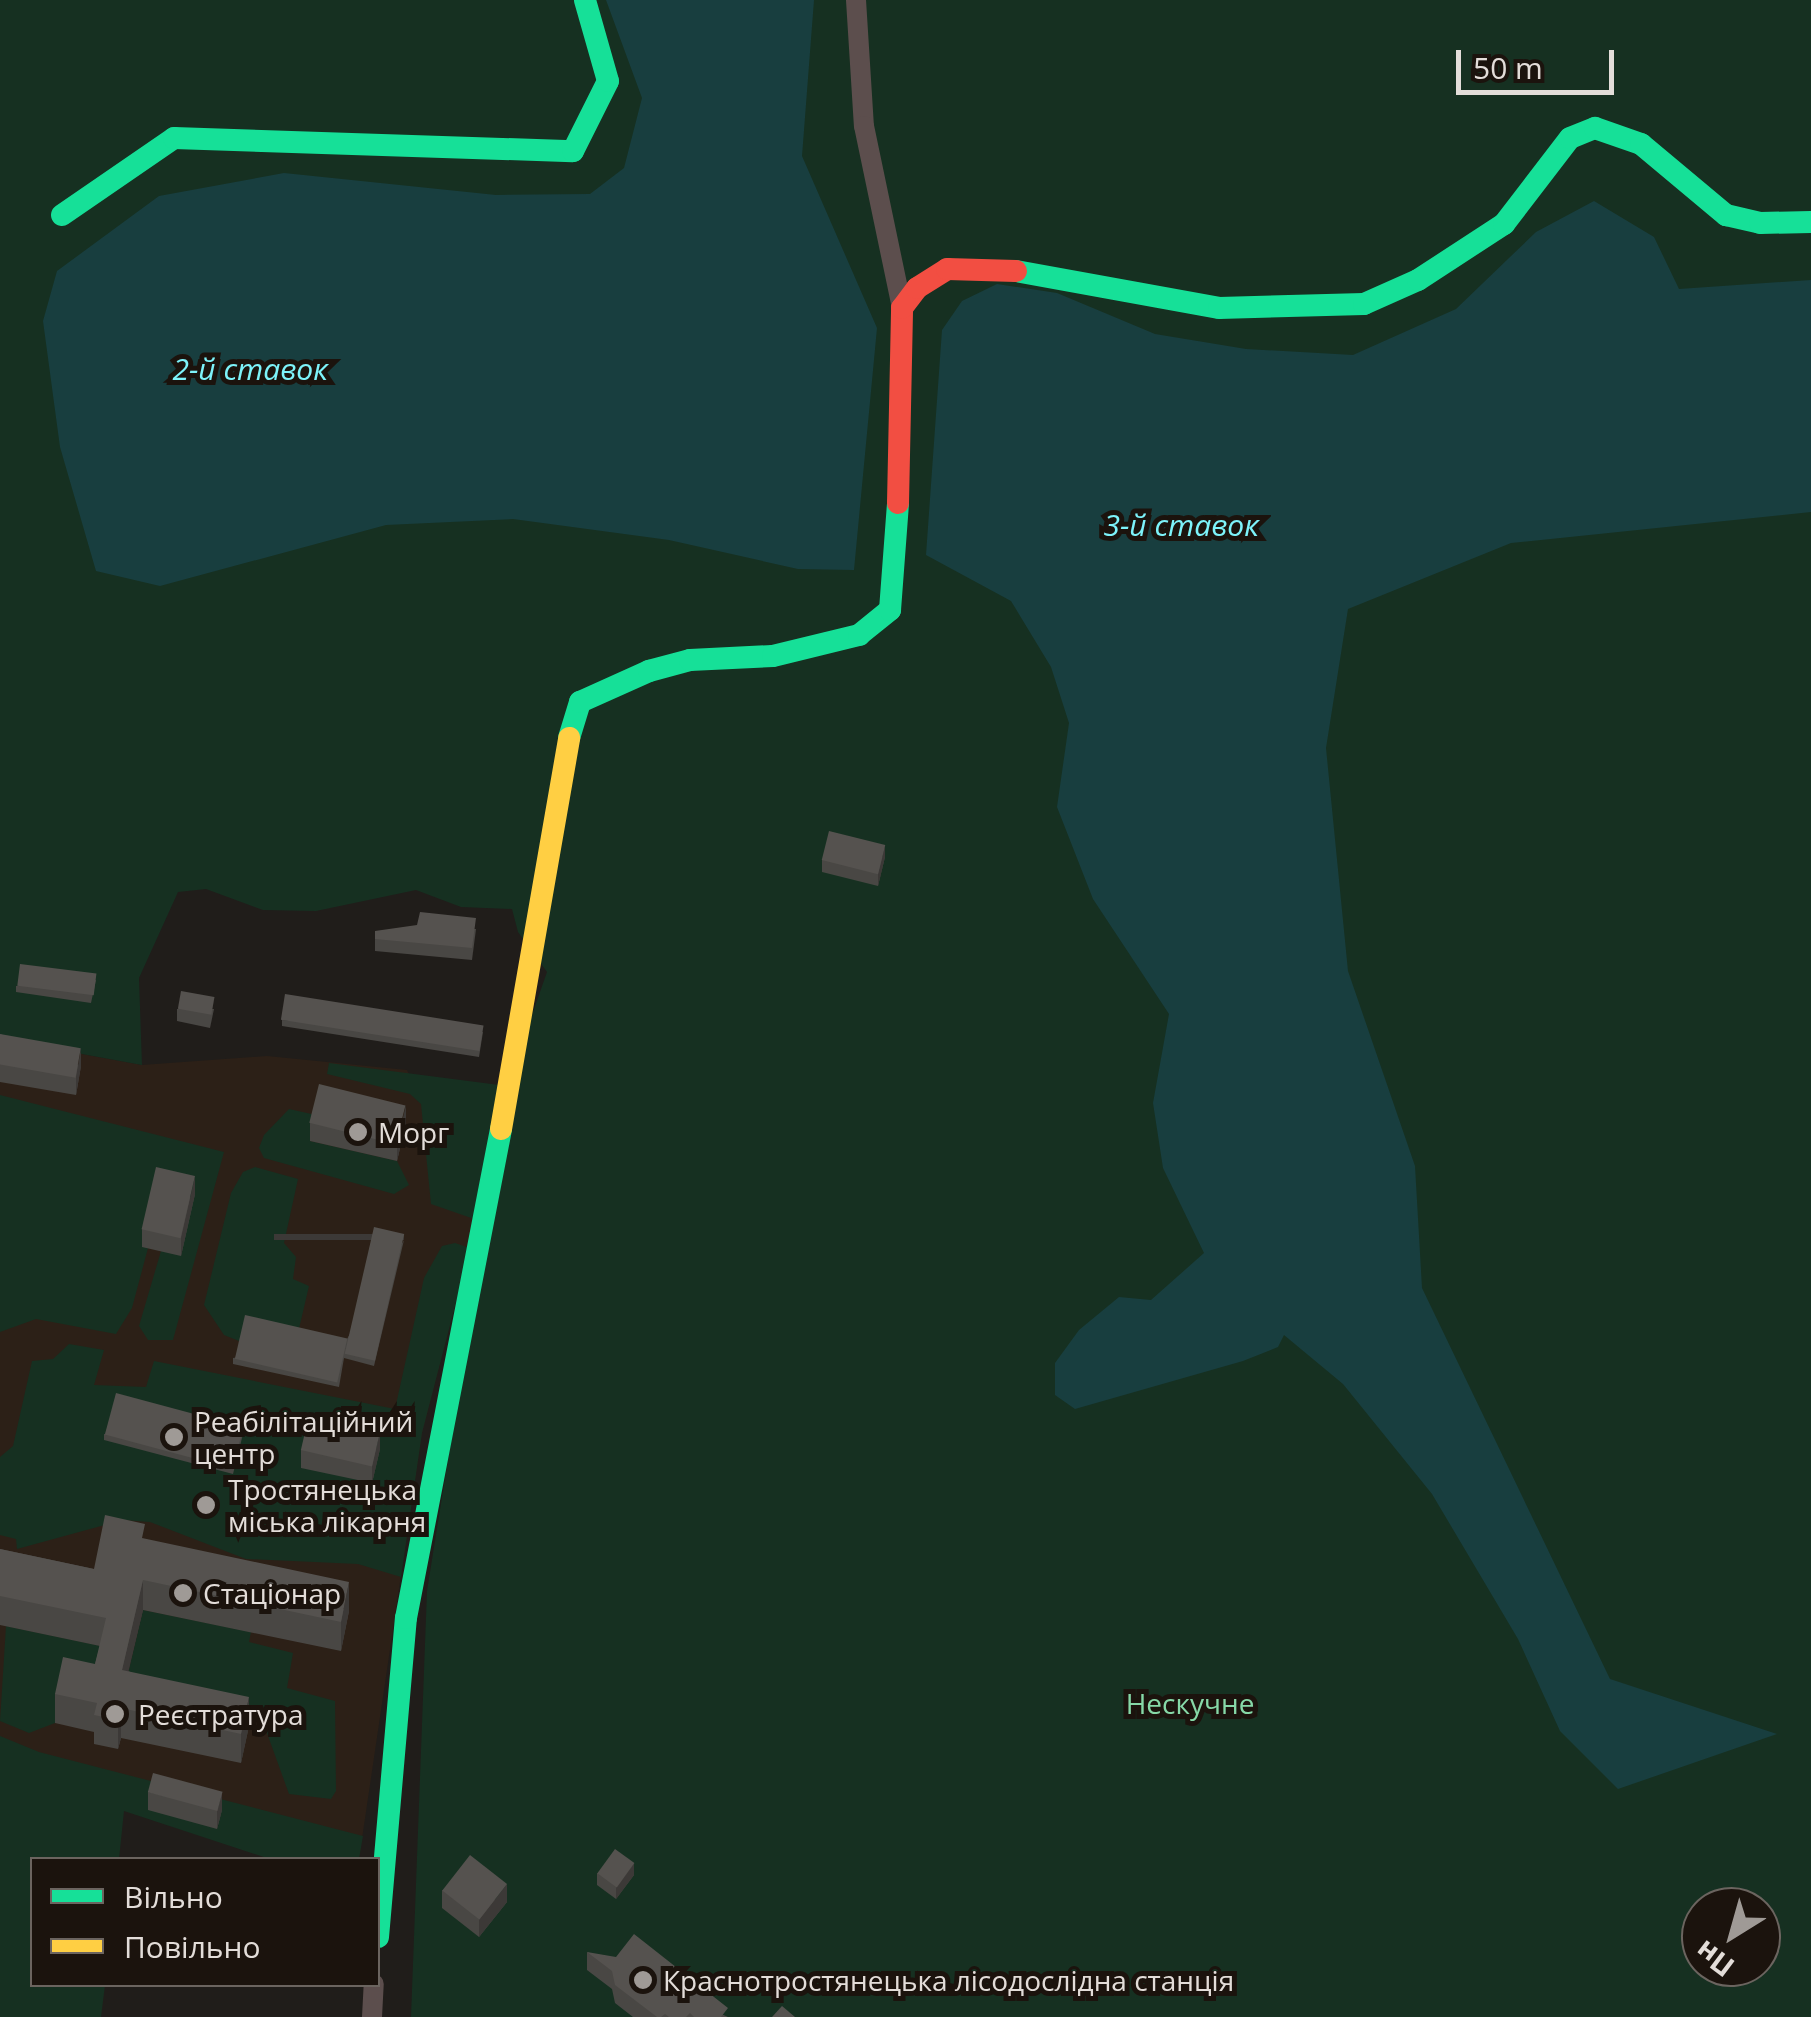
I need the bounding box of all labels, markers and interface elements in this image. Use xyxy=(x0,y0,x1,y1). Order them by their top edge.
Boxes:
scale bar xyxy=(1461,30,1618,92)
text: 50 m xyxy=(1473,47,1543,88)
water label: 2-й ставок xyxy=(172,351,328,387)
water label: 3-й ставок xyxy=(1103,507,1259,543)
place label: Морг xyxy=(378,1115,449,1149)
marker: Морг xyxy=(347,1121,369,1143)
place label: Реабілітаційний центр xyxy=(194,1404,413,1470)
marker: Реабілітаційний центр xyxy=(163,1426,185,1448)
place label: Тростянецька міська лікарня xyxy=(228,1472,426,1538)
marker: Тростянецька міська лікарня xyxy=(193,1492,219,1518)
place label: Стаціонар xyxy=(203,1576,341,1610)
marker: Стаціонар xyxy=(172,1582,194,1604)
park label: Нескучне xyxy=(1126,1686,1254,1720)
place label: Реєстратура xyxy=(138,1697,304,1731)
marker: Реєстратура xyxy=(102,1701,128,1727)
legend xyxy=(30,1857,380,1987)
text: Вільно xyxy=(124,1876,223,1917)
north arrow xyxy=(1681,1887,1781,1987)
text: Повільно xyxy=(124,1926,261,1967)
text: Пн xyxy=(1687,1932,1741,1986)
place label: Краснотростянецька лісодослідна станція xyxy=(663,1963,1234,1997)
marker: Краснотростянецька лісодослідна станція xyxy=(632,1969,654,1991)

